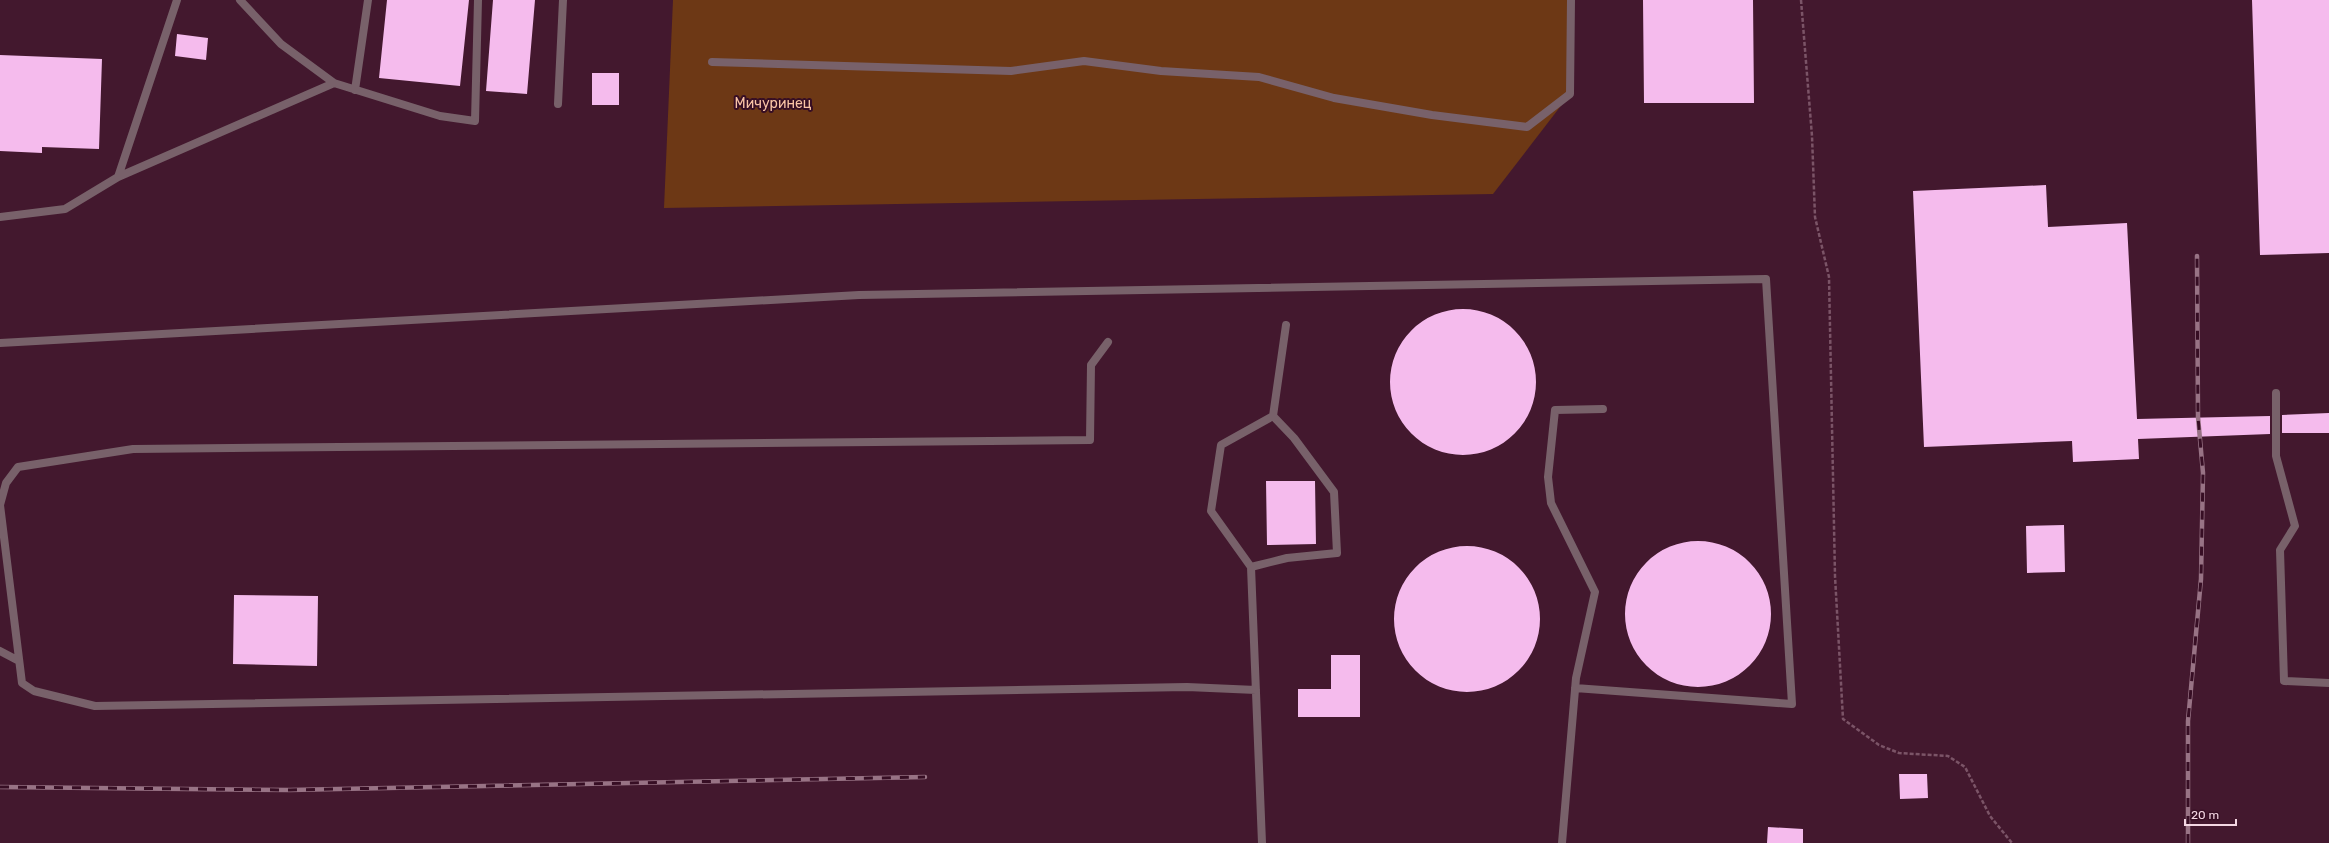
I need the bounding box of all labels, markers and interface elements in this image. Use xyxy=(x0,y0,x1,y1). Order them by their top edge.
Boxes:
park label: Мичуринец xyxy=(735,95,812,112)
scale bar xyxy=(2185,801,2236,827)
text: 20 m xyxy=(2191,808,2219,822)

